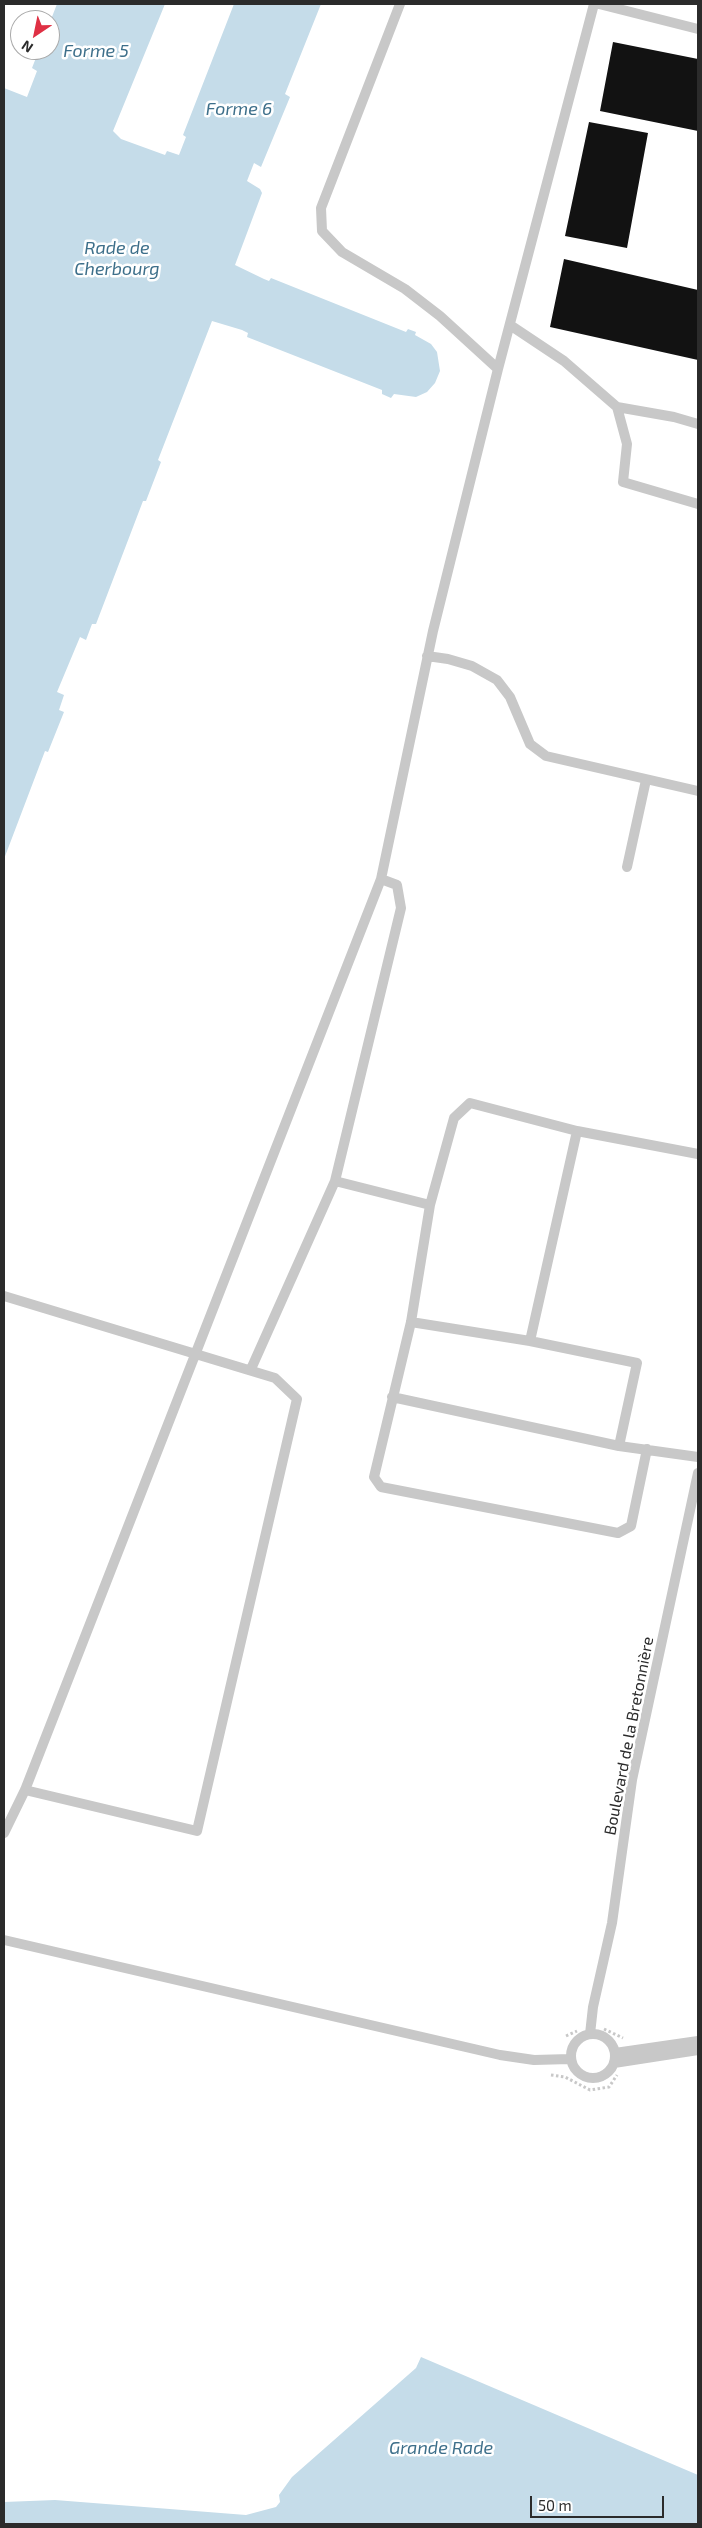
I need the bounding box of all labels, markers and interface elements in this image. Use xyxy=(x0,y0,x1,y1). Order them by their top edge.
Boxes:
north arrow xyxy=(10,10,60,60)
text: N xyxy=(18,37,36,57)
water label: Forme 5 xyxy=(63,40,129,62)
water label: Forme 6 xyxy=(206,98,272,120)
water label: Rade de Cherbourg xyxy=(74,237,160,280)
street label: Boulevard de la Bretonnière xyxy=(600,1635,658,1837)
water label: Grande Rade xyxy=(389,2437,493,2459)
scale bar xyxy=(532,2486,666,2518)
text: 50 m xyxy=(538,2496,572,2514)

